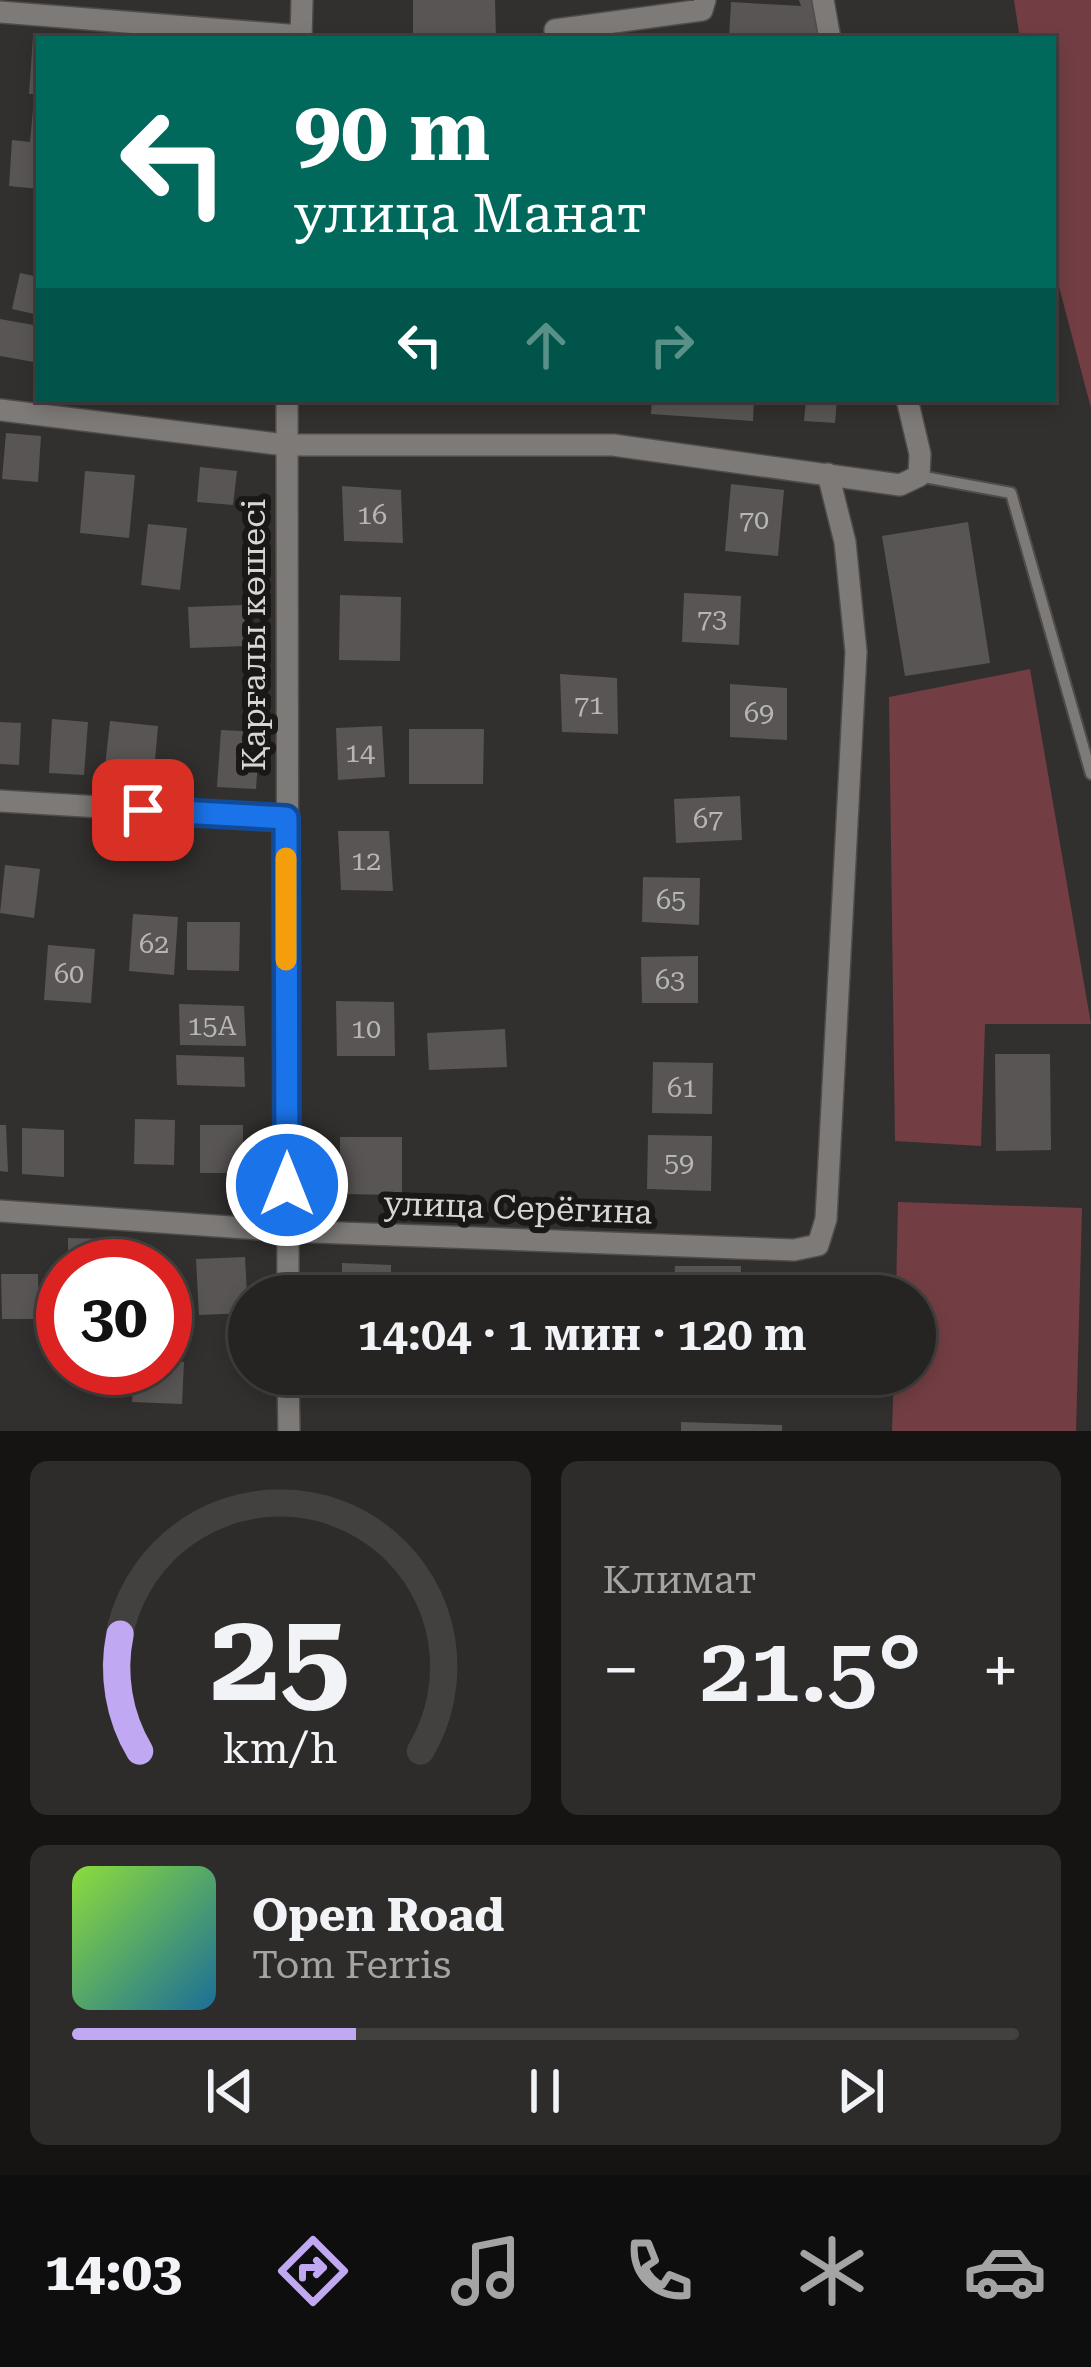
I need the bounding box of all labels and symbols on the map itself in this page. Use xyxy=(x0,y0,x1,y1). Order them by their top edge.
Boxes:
street label: Қарғалы көшесі xyxy=(234,499,273,771)
house number: 16 xyxy=(357,499,387,531)
house number: 70 xyxy=(739,504,769,536)
house number: 73 xyxy=(697,603,727,635)
house number: 71 xyxy=(574,689,604,721)
house number: 69 xyxy=(744,697,774,729)
house number: 14 xyxy=(345,737,375,769)
pin xyxy=(92,759,194,861)
house number: 67 xyxy=(693,803,723,835)
house number: 12 xyxy=(351,845,381,877)
house number: 65 xyxy=(656,884,686,916)
house number: 62 xyxy=(139,928,169,960)
house number: 60 xyxy=(54,958,84,990)
house number: 63 xyxy=(655,964,685,996)
house number: 15А xyxy=(187,1010,237,1042)
house number: 10 xyxy=(351,1013,381,1045)
house number: 61 xyxy=(667,1072,697,1104)
position arrow xyxy=(224,1122,350,1248)
house number: 59 xyxy=(664,1147,694,1179)
street label: улица Серёгина xyxy=(383,1183,653,1232)
speed limit sign: 30 xyxy=(36,1239,192,1395)

